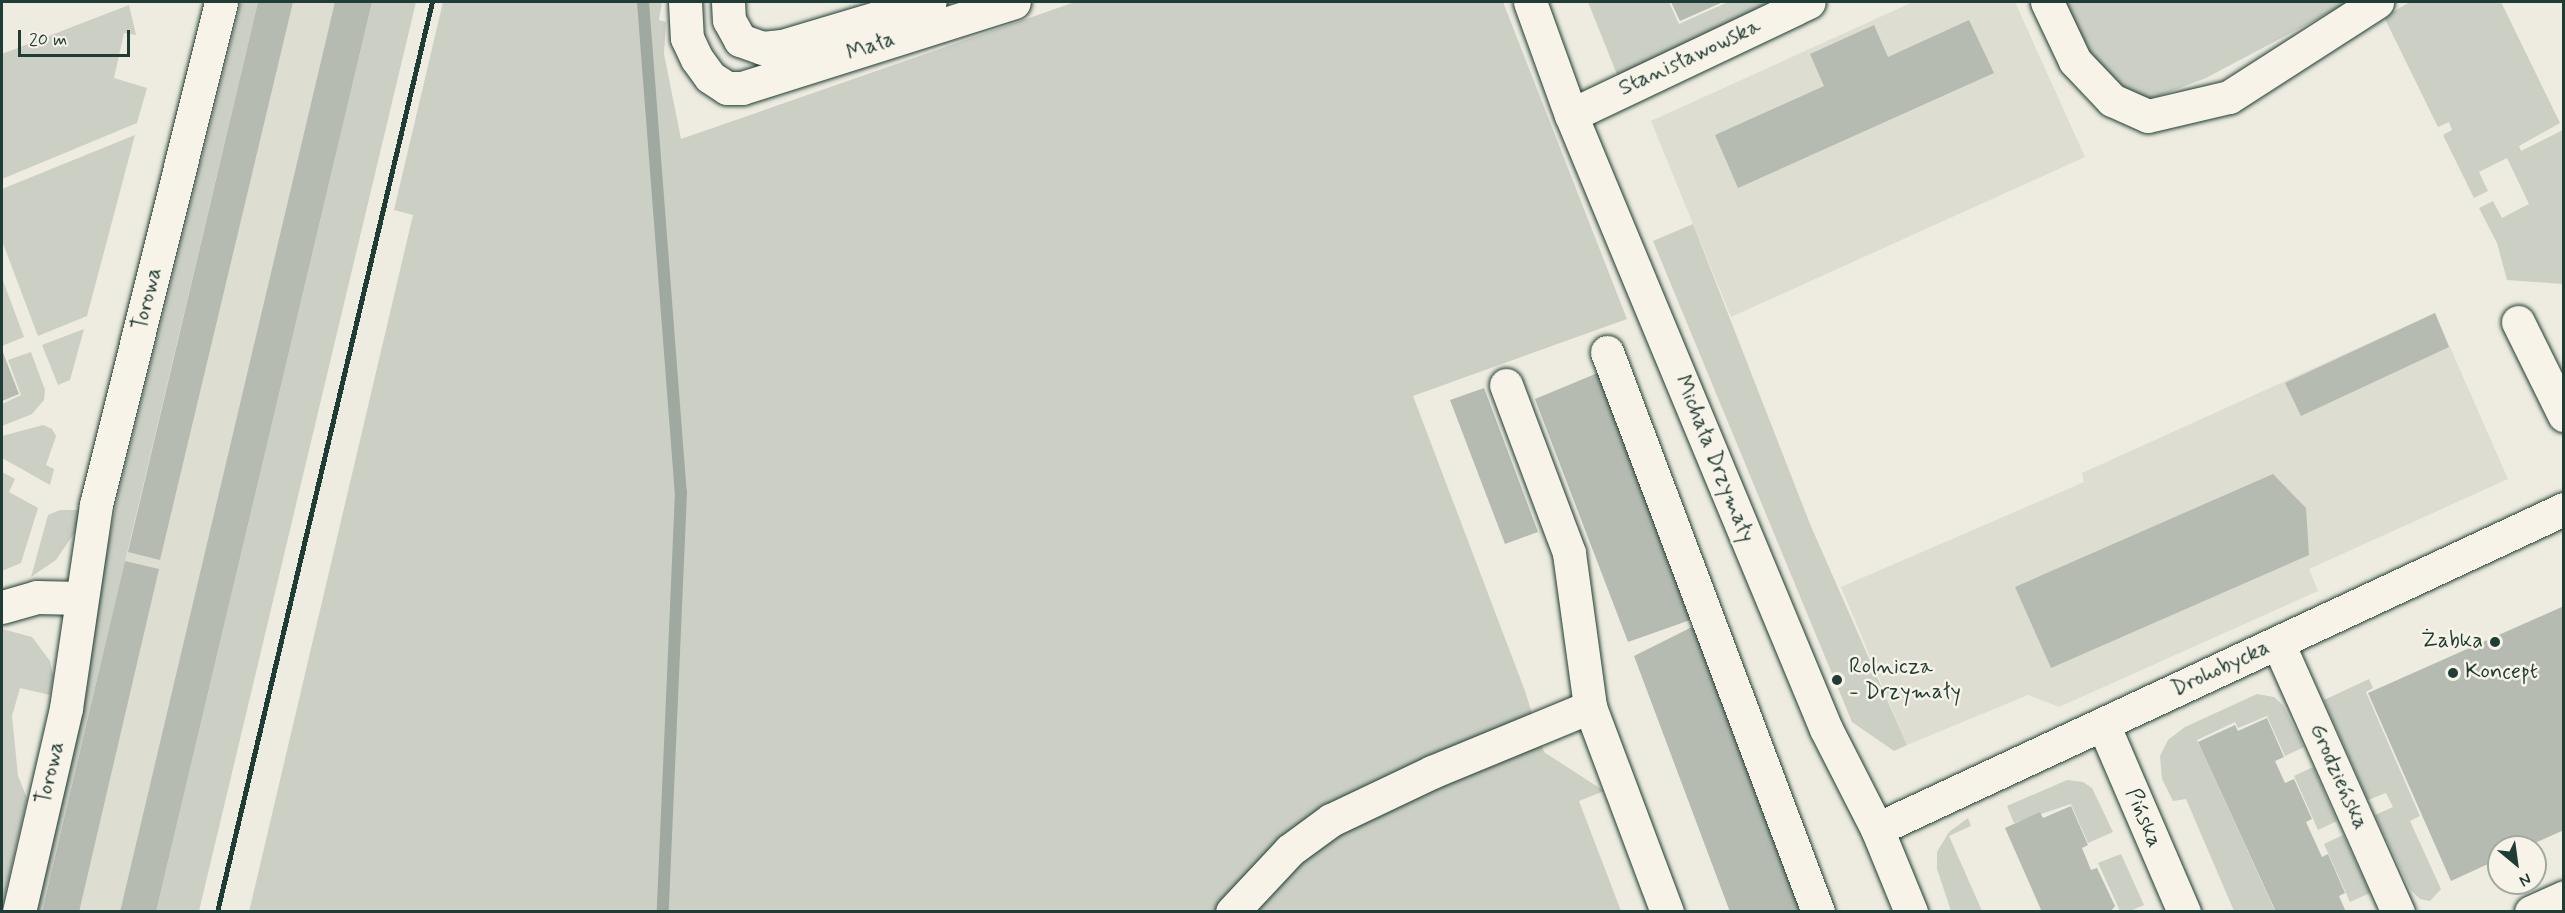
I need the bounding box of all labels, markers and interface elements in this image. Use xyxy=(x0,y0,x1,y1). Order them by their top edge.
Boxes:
street label: Stanisławowska xyxy=(1615,14,1765,102)
scale bar xyxy=(21,18,134,56)
street label: Mała xyxy=(843,26,899,68)
text: 20 m xyxy=(29,28,67,52)
street label: Torowa xyxy=(127,265,169,333)
street label: Michała Drzymały xyxy=(1668,372,1760,546)
place label: Żabka xyxy=(2421,629,2483,655)
street label: Drohobycka xyxy=(2168,635,2274,703)
marker: Żabka xyxy=(2488,635,2502,649)
place label: Rolnicza - Drzymały xyxy=(1849,654,1961,706)
place label: Koncept xyxy=(2465,660,2538,686)
marker: Koncept xyxy=(2446,666,2460,680)
marker: Rolnicza - Drzymały xyxy=(1830,673,1844,687)
street label: Grodzieńska xyxy=(2303,720,2373,834)
street label: Torowa xyxy=(31,739,71,807)
street label: Pińska xyxy=(2119,784,2167,852)
north arrow xyxy=(2487,835,2547,895)
text: N xyxy=(2515,868,2535,891)

